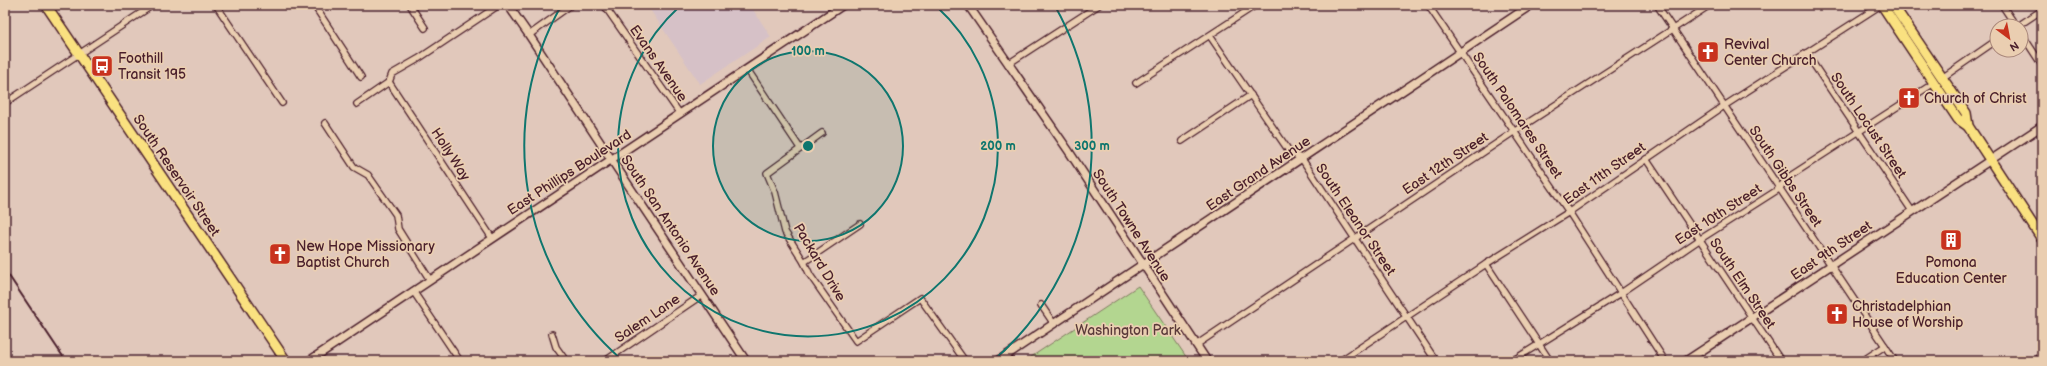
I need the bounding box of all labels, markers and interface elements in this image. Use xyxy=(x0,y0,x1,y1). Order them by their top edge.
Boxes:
north arrow xyxy=(1989,18,2029,58)
street label: Evans Avenue xyxy=(626,22,691,105)
place label: Revival Center Church xyxy=(1724,36,1817,69)
text: N xyxy=(2007,38,2021,54)
church icon: Revival Center Church xyxy=(1695,39,1721,65)
text: 100 m xyxy=(791,44,825,59)
street label: South Palomares Street xyxy=(1469,49,1567,182)
place label: Foothill Transit 195 xyxy=(118,50,186,83)
bus stop icon: Foothill Transit 195 xyxy=(89,53,115,79)
street label: South Locust Street xyxy=(1827,69,1911,182)
church icon: Church of Christ xyxy=(1896,85,1922,111)
place label: Church of Christ xyxy=(1924,90,2027,107)
street label: South Reservoir Street xyxy=(129,111,224,240)
street label: South Gibbs Street xyxy=(1745,122,1826,231)
street label: Holly Way xyxy=(427,125,474,184)
street label: East Phillips Boulevard xyxy=(504,126,634,219)
street label: East 12th Street xyxy=(1399,128,1492,198)
street label: East Grand Avenue xyxy=(1203,132,1314,215)
street label: East 11th Street xyxy=(1560,138,1649,208)
centre of rings xyxy=(801,139,815,153)
text: 200 m xyxy=(980,139,1016,154)
text: 300 m xyxy=(1074,139,1110,154)
street label: South San Antonio Avenue xyxy=(617,152,724,299)
street label: South Eleanor Street xyxy=(1312,160,1400,279)
street label: South Towne Avenue xyxy=(1089,166,1174,285)
street label: East 10th Street xyxy=(1672,180,1765,249)
street label: East 9th Street xyxy=(1787,217,1876,284)
street label: Packard Drive xyxy=(790,220,849,304)
building icon: Pomona Education Center xyxy=(1938,227,1964,253)
street label: South Elm Street xyxy=(1706,235,1780,332)
place label: New Hope Missionary Baptist Church xyxy=(296,238,435,271)
church icon: New Hope Missionary Baptist Church xyxy=(267,241,293,267)
place label: Pomona Education Center xyxy=(1895,254,2007,287)
street label: Salem Lane xyxy=(612,290,683,346)
place label: Christadelphian House of Worship xyxy=(1852,298,1963,331)
church icon: Christadelphian House of Worship xyxy=(1824,301,1850,327)
park label: Washington Park xyxy=(1075,322,1181,339)

